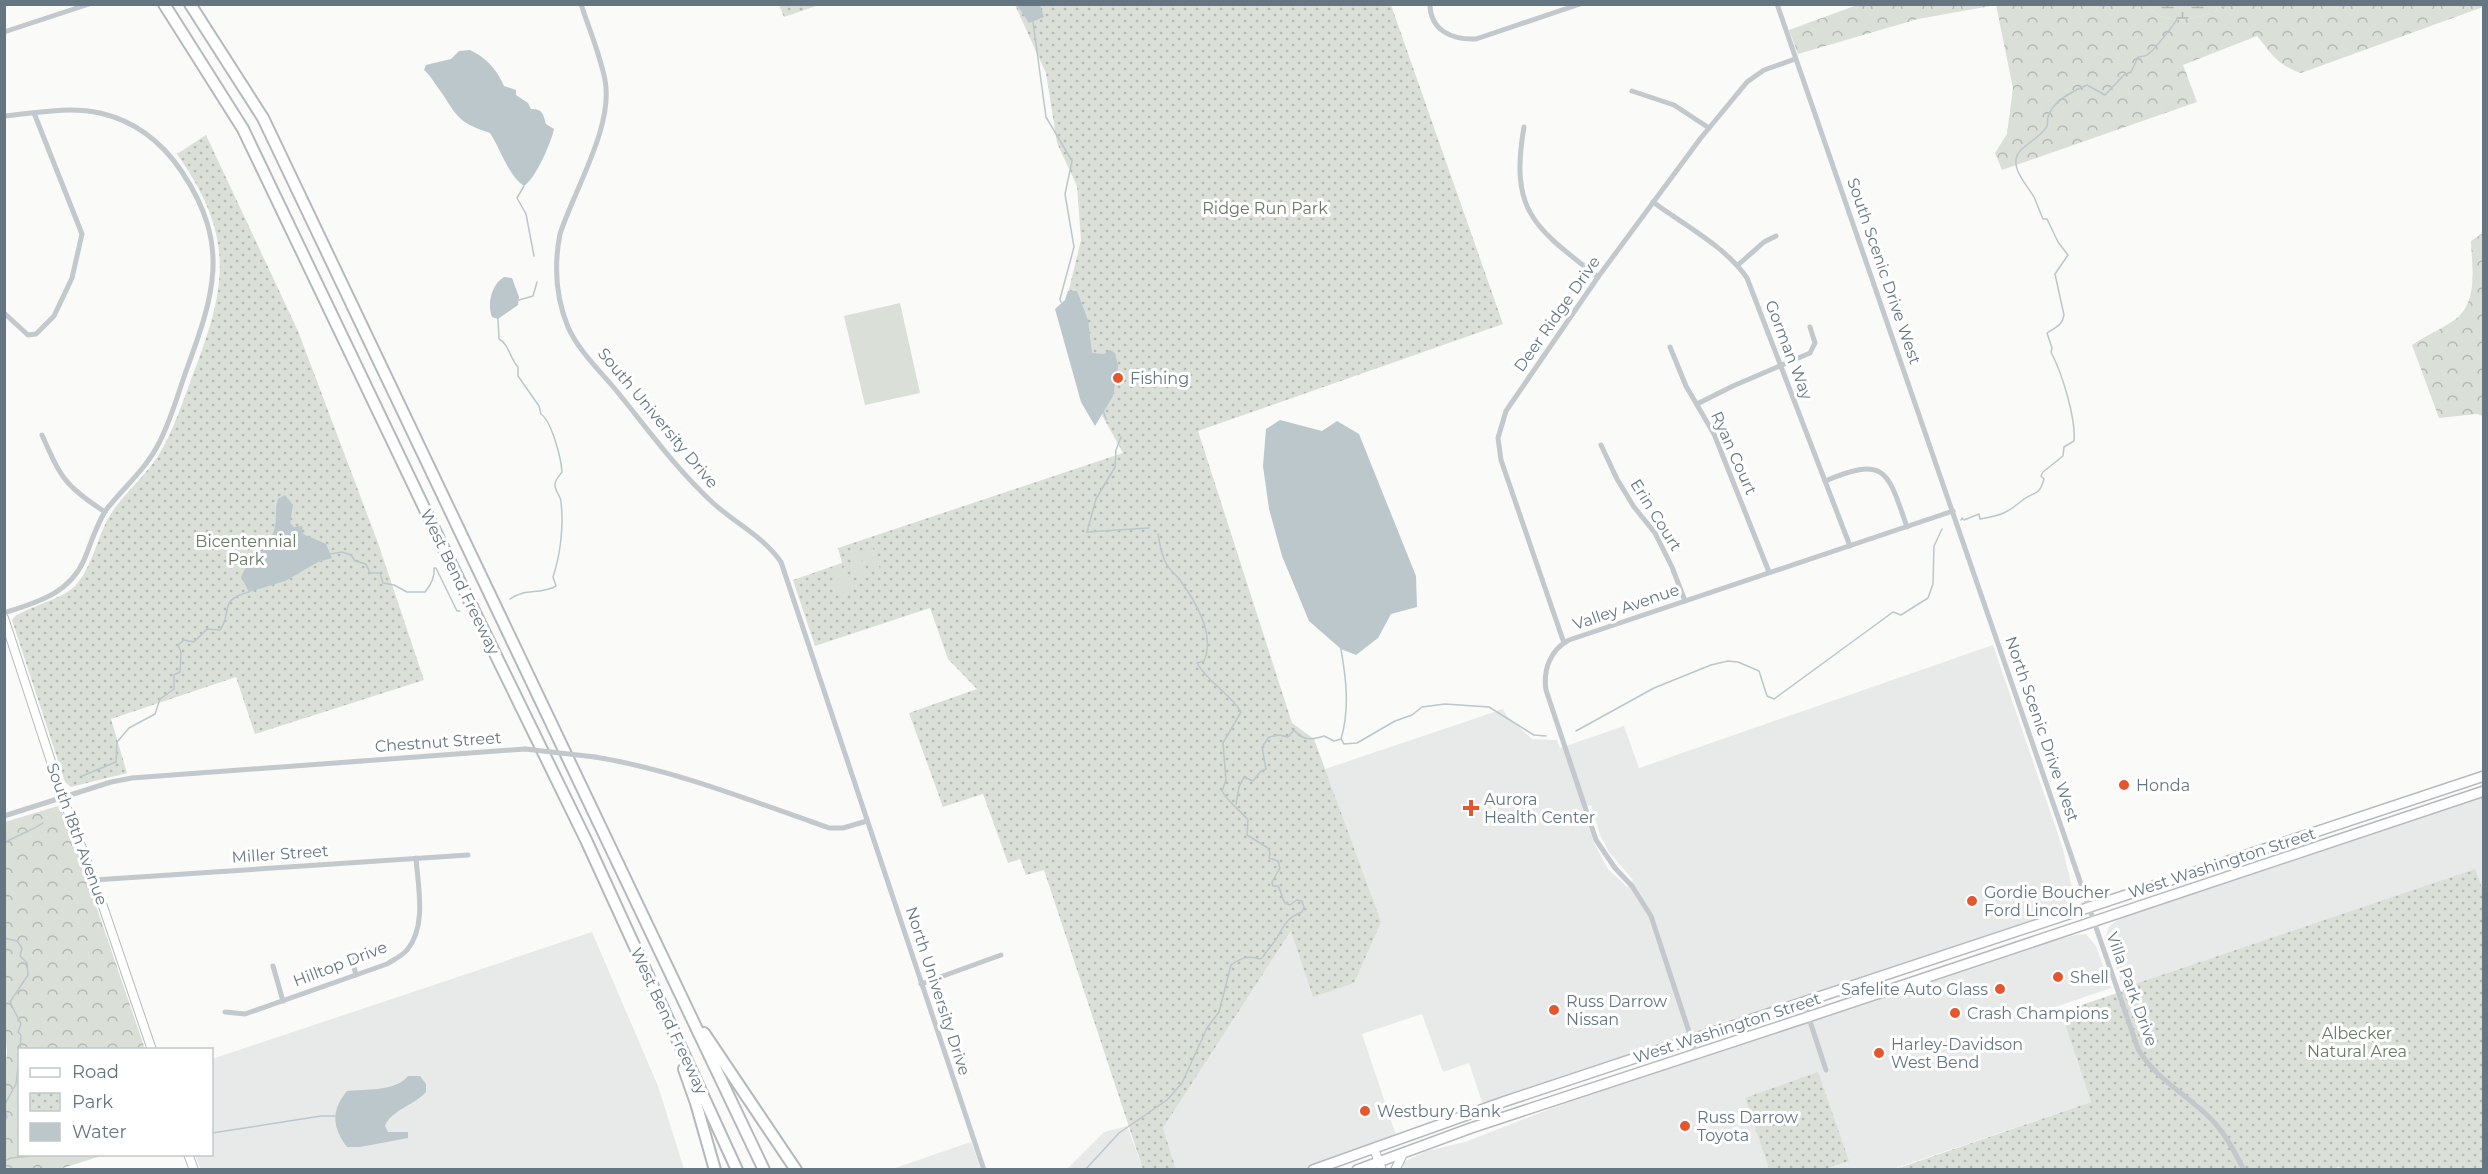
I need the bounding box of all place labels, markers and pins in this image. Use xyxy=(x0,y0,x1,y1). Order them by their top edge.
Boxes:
place label: Fishing xyxy=(1130,369,1189,388)
marker: Fishing xyxy=(1111,371,1125,385)
place label: Honda xyxy=(2136,776,2190,795)
marker: Honda xyxy=(2117,778,2131,792)
place label: Aurora Health Center xyxy=(1484,790,1595,827)
marker: Aurora Health Center xyxy=(1462,799,1480,817)
place label: Gordie Boucher Ford Lincoln xyxy=(1984,883,2110,920)
marker: Gordie Boucher Ford Lincoln xyxy=(1965,894,1979,908)
place label: Shell xyxy=(2070,968,2109,987)
marker: Shell xyxy=(2051,970,2065,984)
place label: Safelite Auto Glass xyxy=(1841,980,1988,999)
marker: Safelite Auto Glass xyxy=(1993,982,2007,996)
place label: Russ Darrow Nissan xyxy=(1566,992,1667,1029)
marker: Russ Darrow Nissan xyxy=(1547,1003,1561,1017)
place label: Crash Champions xyxy=(1967,1004,2109,1023)
marker: Crash Champions xyxy=(1948,1006,1962,1020)
place label: Harley-Davidson West Bend xyxy=(1891,1035,2023,1072)
marker: Harley-Davidson West Bend xyxy=(1872,1046,1886,1060)
place label: Westbury Bank xyxy=(1377,1102,1501,1121)
marker: Westbury Bank xyxy=(1358,1104,1372,1118)
place label: Russ Darrow Toyota xyxy=(1697,1108,1798,1145)
marker: Russ Darrow Toyota xyxy=(1678,1119,1692,1133)

